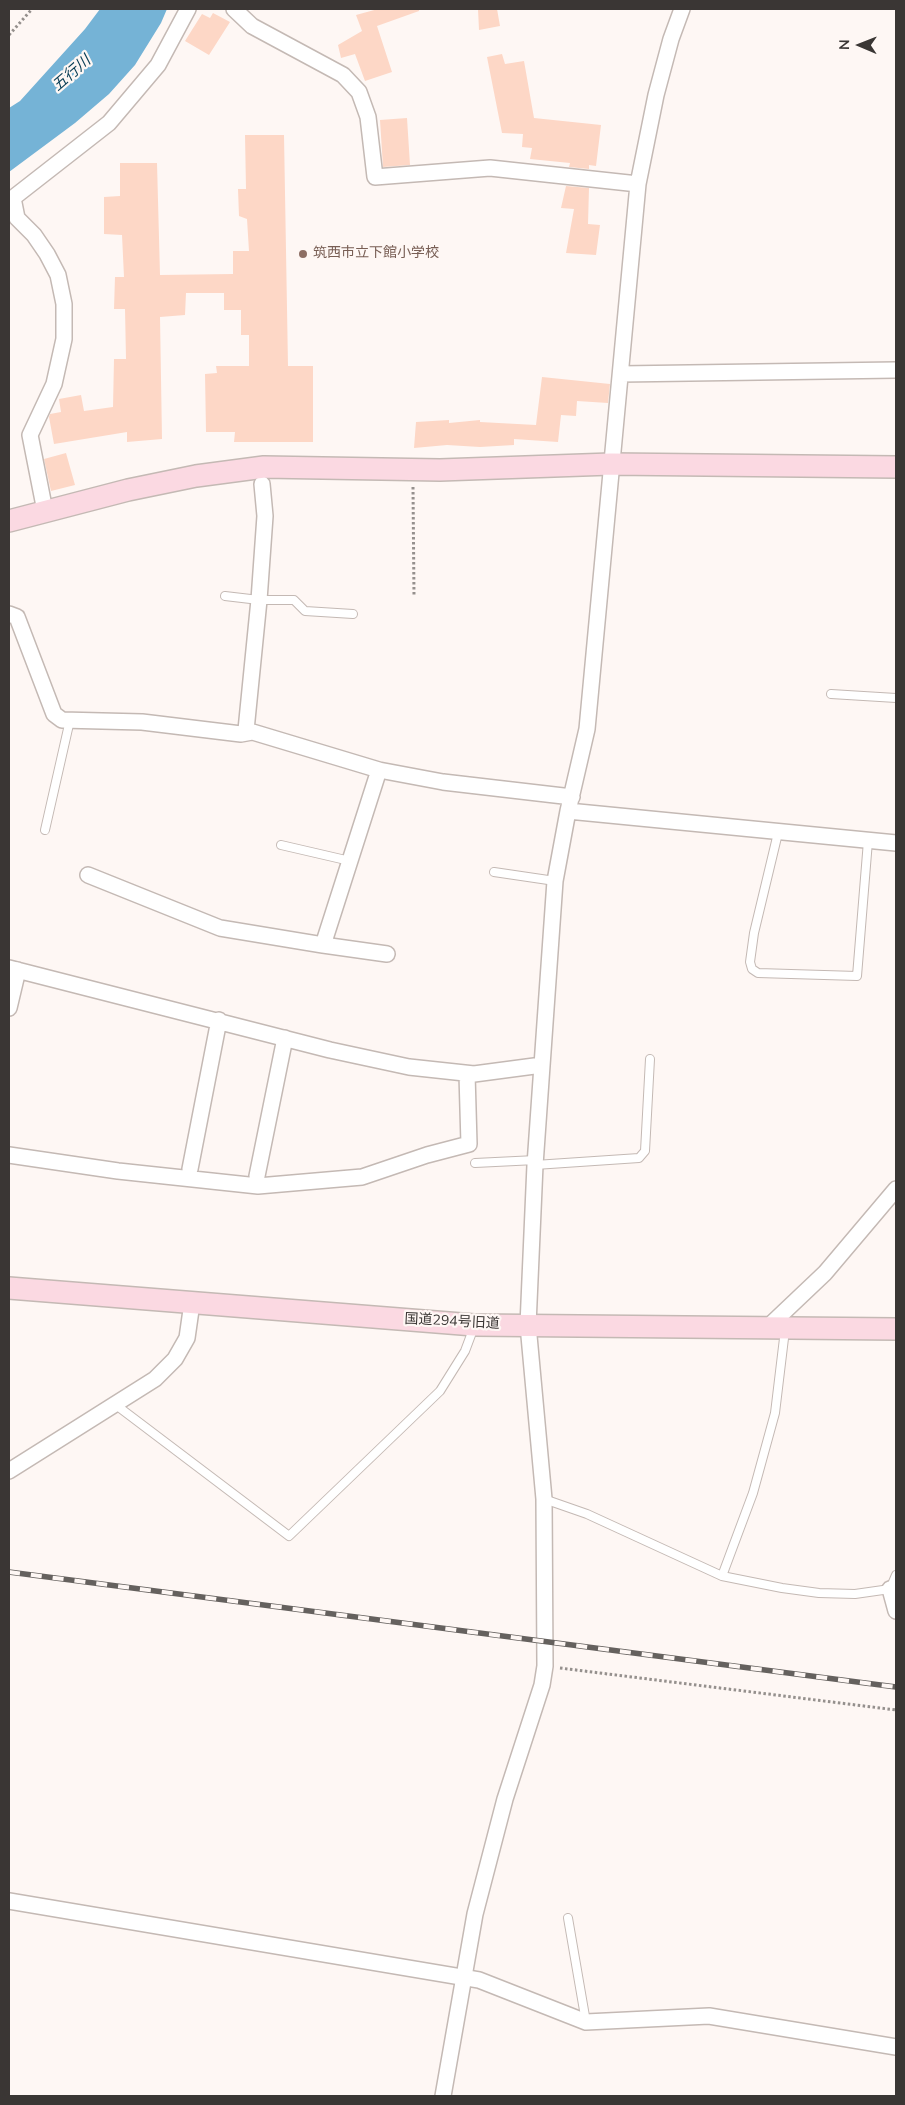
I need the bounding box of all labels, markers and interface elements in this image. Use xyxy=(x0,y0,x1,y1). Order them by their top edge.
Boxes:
north arrow xyxy=(835,20,885,70)
text: N xyxy=(835,39,854,50)
water label: 五行川 xyxy=(49,52,95,96)
place label: 筑西市立下館小学校 xyxy=(313,246,439,262)
marker: 筑西市立下館小学校 xyxy=(297,248,309,260)
street label: 国道294号旧道 xyxy=(404,1311,500,1333)

